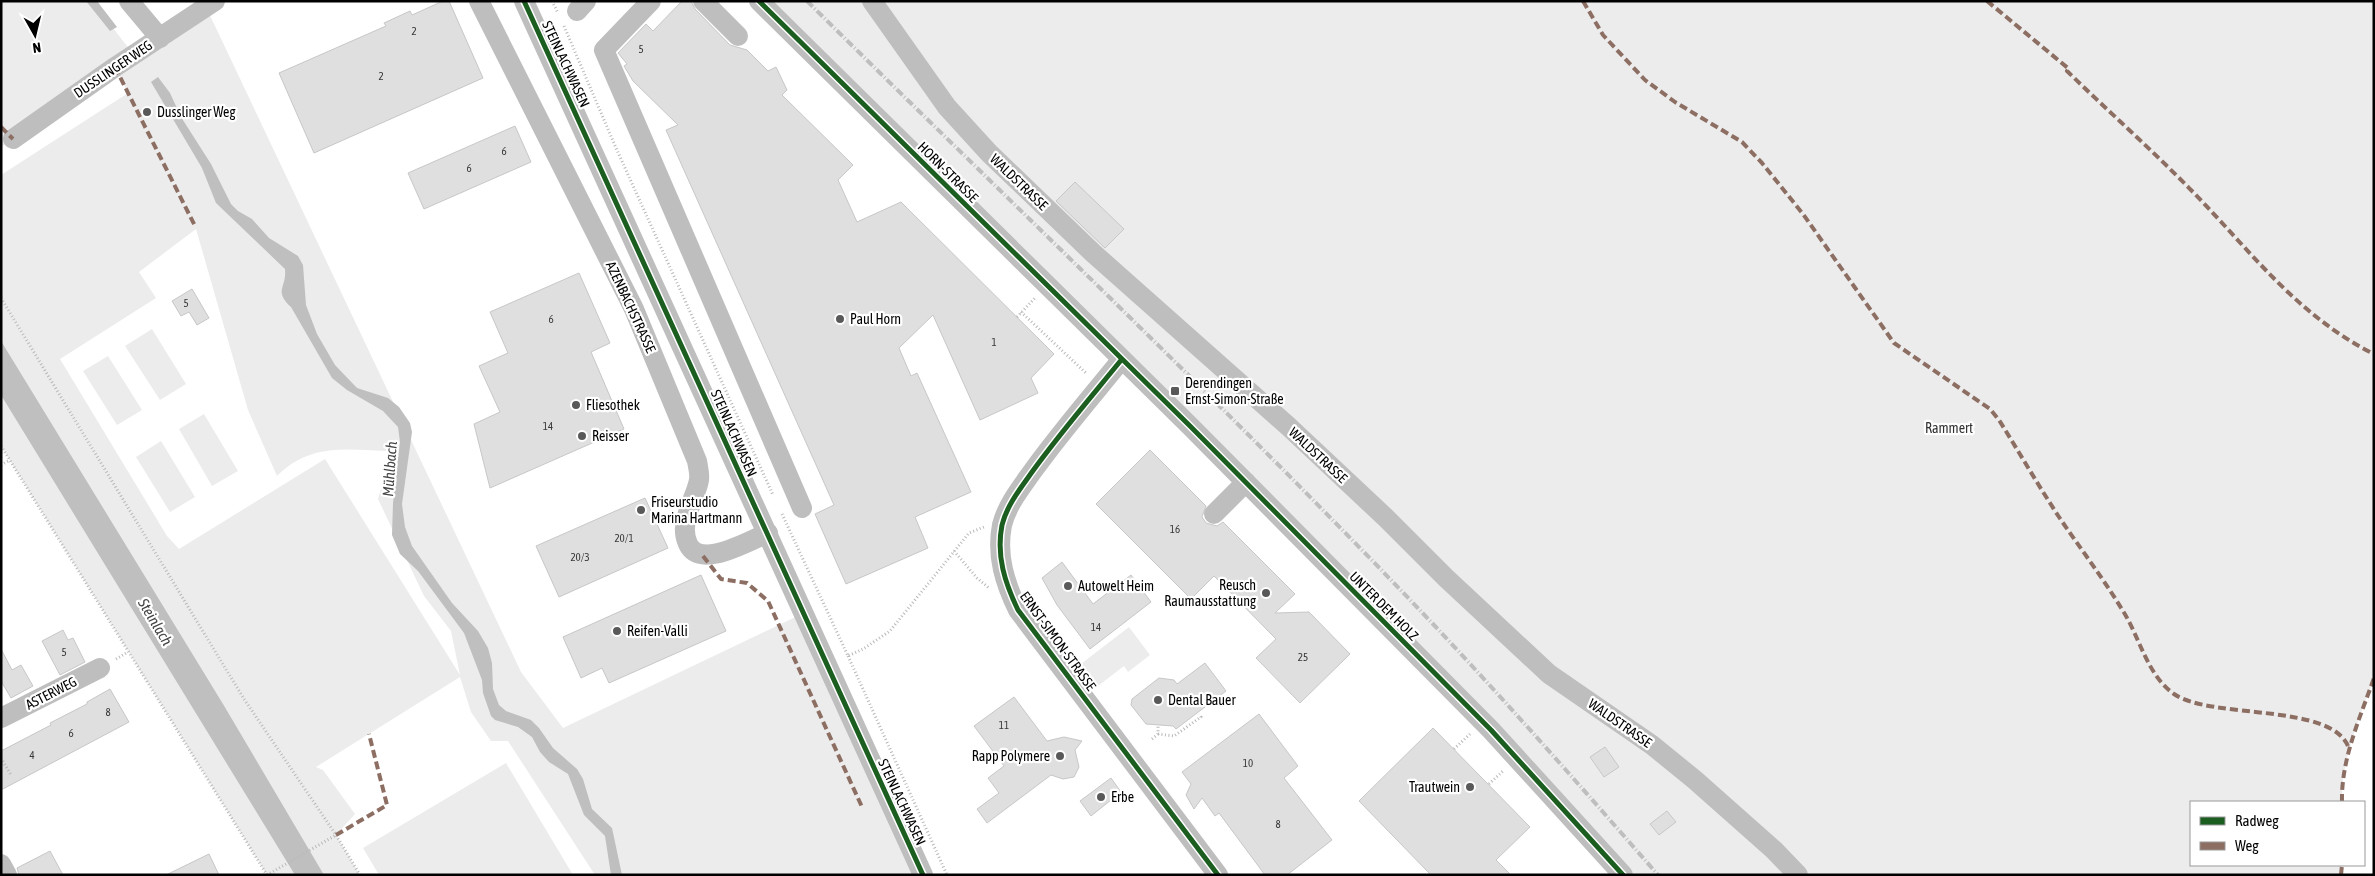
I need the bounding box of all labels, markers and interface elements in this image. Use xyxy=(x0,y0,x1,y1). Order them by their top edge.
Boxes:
north arrow xyxy=(10,10,60,60)
street label: STEINLACHWASEN xyxy=(539,18,593,110)
house number: 2 xyxy=(411,25,417,37)
street label: DUSSLINGER WEG xyxy=(71,37,155,101)
text: N xyxy=(32,39,42,56)
house number: 5 xyxy=(638,43,644,55)
house number: 2 xyxy=(378,70,384,82)
place label: Dusslinger Weg xyxy=(157,104,235,120)
marker: Dusslinger Weg xyxy=(141,106,153,118)
street label: HORN-STRASSE xyxy=(915,139,981,205)
house number: 6 xyxy=(501,145,507,157)
street label: WALDSTRASSE xyxy=(987,151,1051,213)
house number: 6 xyxy=(466,162,472,174)
street label: AZENBACHSTRASSE xyxy=(603,259,659,355)
house number: 5 xyxy=(183,297,189,309)
place label: Paul Horn xyxy=(850,311,901,327)
house number: 6 xyxy=(548,313,554,325)
marker: Paul Horn xyxy=(834,313,846,325)
house number: 1 xyxy=(991,336,997,348)
place label: Derendingen Ernst-Simon-Straße xyxy=(1185,375,1284,407)
marker: Derendingen Ernst-Simon-Straße xyxy=(1169,385,1181,397)
street label: STEINLACHWASEN xyxy=(708,387,760,479)
place label: Fliesothek xyxy=(586,397,640,413)
marker: Fliesothek xyxy=(570,399,582,411)
house number: 14 xyxy=(543,420,553,432)
park label: Rammert xyxy=(1925,420,1973,436)
street label: WALDSTRASSE xyxy=(1286,424,1350,486)
place label: Reisser xyxy=(592,428,630,444)
marker: Reisser xyxy=(576,430,588,442)
water label: Mühlbach xyxy=(379,441,400,497)
place label: Friseurstudio Marina Hartmann xyxy=(651,494,742,526)
marker: Friseurstudio Marina Hartmann xyxy=(635,504,647,516)
house number: 16 xyxy=(1170,523,1180,535)
house number: 20/1 xyxy=(614,532,634,544)
house number: 20/3 xyxy=(570,551,590,563)
street label: UNTER DEM HOLZ xyxy=(1346,568,1422,644)
place label: Reusch Raumausstattung xyxy=(1164,577,1256,609)
place label: Autowelt Heim xyxy=(1078,578,1154,594)
marker: Autowelt Heim xyxy=(1062,580,1074,592)
marker: Reusch Raumausstattung xyxy=(1260,587,1272,599)
street label: ERNST-SIMON-STRASSE xyxy=(1017,588,1099,694)
water label: Steinlach xyxy=(134,594,176,648)
house number: 14 xyxy=(1091,621,1101,633)
place label: Reifen-Valli xyxy=(627,623,688,639)
marker: Reifen-Valli xyxy=(611,625,623,637)
house number: 5 xyxy=(61,646,67,658)
house number: 25 xyxy=(1298,651,1308,663)
street label: ASTERWEG xyxy=(23,673,79,713)
place label: Dental Bauer xyxy=(1168,692,1236,708)
marker: Dental Bauer xyxy=(1152,694,1164,706)
street label: WALDSTRASSE xyxy=(1585,695,1655,751)
house number: 8 xyxy=(105,706,111,718)
house number: 11 xyxy=(999,719,1009,731)
house number: 6 xyxy=(68,727,74,739)
place label: Rapp Polymere xyxy=(972,748,1050,764)
house number: 4 xyxy=(29,749,35,761)
marker: Rapp Polymere xyxy=(1054,750,1066,762)
street label: STEINLACHWASEN xyxy=(875,756,929,848)
house number: 10 xyxy=(1243,757,1253,769)
place label: Trautwein xyxy=(1409,779,1460,795)
marker: Trautwein xyxy=(1464,781,1476,793)
place label: Erbe xyxy=(1111,789,1134,805)
marker: Erbe xyxy=(1095,791,1107,803)
legend xyxy=(2190,801,2365,866)
text: Radweg xyxy=(2235,812,2279,829)
house number: 8 xyxy=(1275,818,1281,830)
text: Weg xyxy=(2235,837,2259,854)

